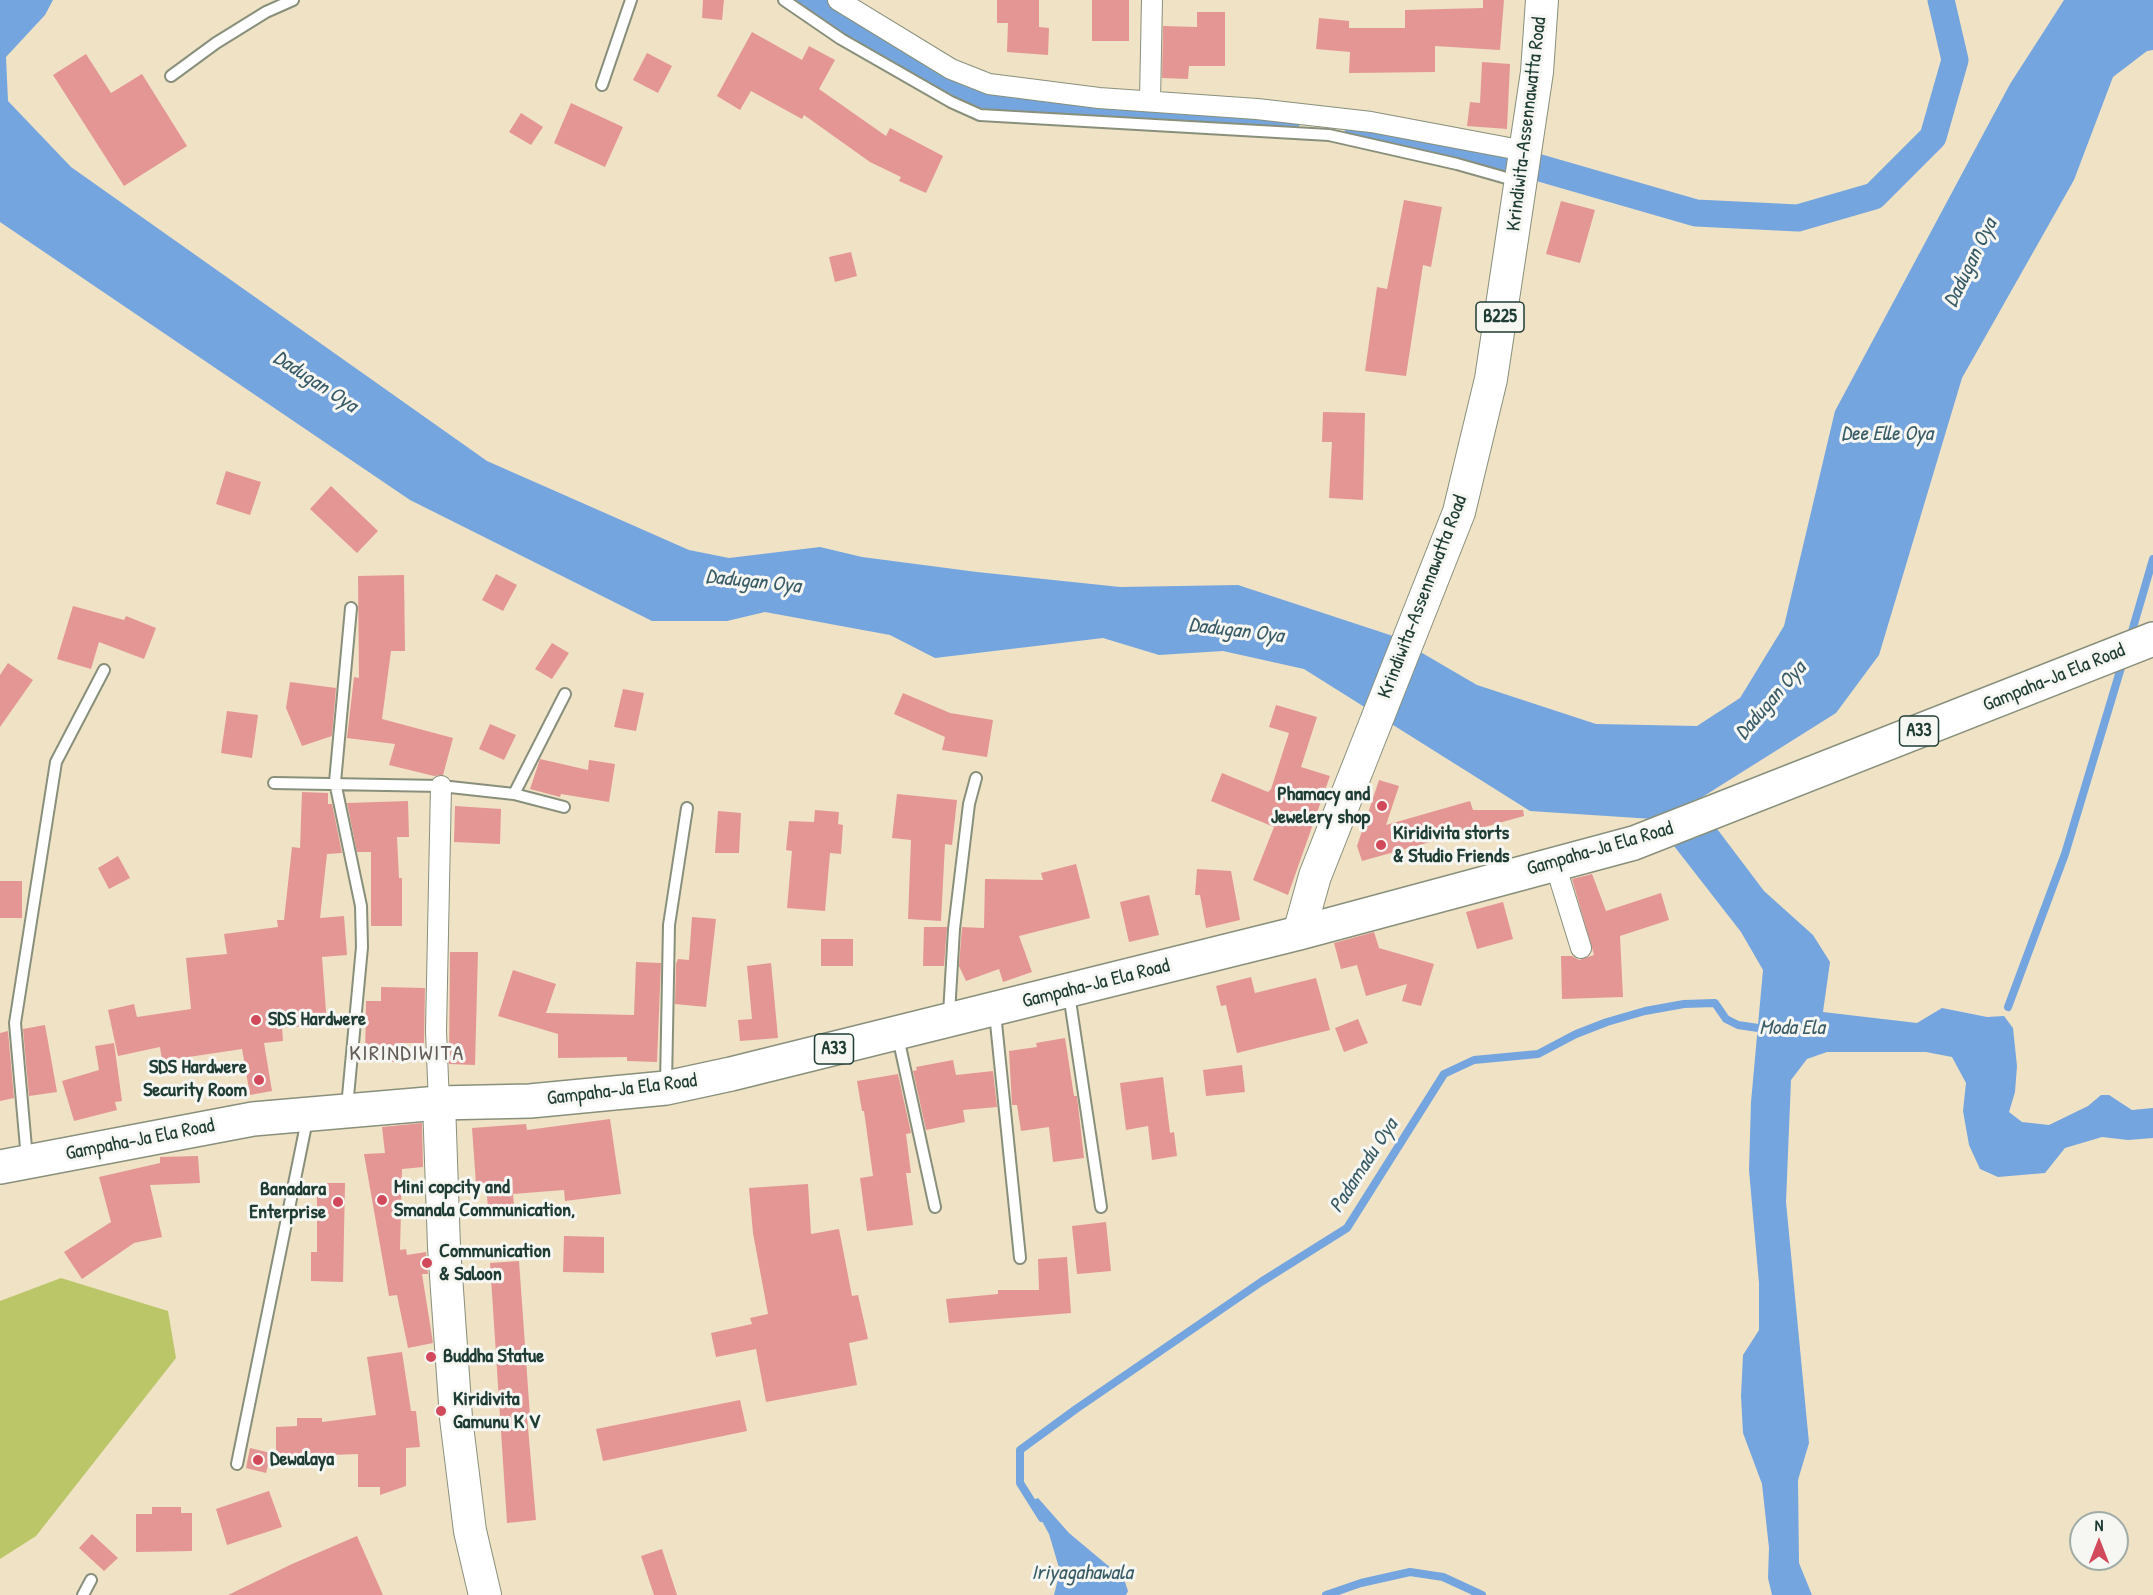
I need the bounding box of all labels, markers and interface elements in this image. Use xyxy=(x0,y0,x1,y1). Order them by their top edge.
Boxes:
street label: Krindiwita-Assennawatta Road xyxy=(1502,16,1552,232)
water label: Dadugan Oya xyxy=(1939,215,2003,311)
road number: B225 xyxy=(1476,302,1524,332)
water label: Dadugan Oya xyxy=(268,345,362,419)
water label: Dee Elle Oya xyxy=(1841,421,1933,447)
street label: Krindiwita-Assennawatta Road xyxy=(1373,492,1473,702)
water label: Dadugan Oya xyxy=(704,564,802,600)
water label: Dadugan Oya xyxy=(1187,613,1285,649)
street label: Gampaha-Ja Ela Road xyxy=(1980,639,2128,717)
water label: Dadugan Oya xyxy=(1730,657,1812,745)
road number: A33 xyxy=(1900,716,1938,746)
place label: Phamacy and Jewelery shop xyxy=(1271,783,1370,830)
marker: Phamacy and Jewelery shop xyxy=(1375,799,1389,813)
street label: Gampaha-Ja Ela Road xyxy=(1524,817,1676,881)
place label: Kiridivita storts & Studio Friends xyxy=(1393,822,1509,869)
marker: Kiridivita storts & Studio Friends xyxy=(1374,838,1388,852)
street label: Gampaha-Ja Ela Road xyxy=(1020,954,1172,1014)
place label: SDS Hardwere xyxy=(268,1008,366,1032)
marker: SDS Hardwere xyxy=(249,1013,263,1027)
water label: Moda Ela xyxy=(1759,1015,1825,1041)
road number: A33 xyxy=(814,1034,854,1064)
district label: KIRINDIWITA xyxy=(349,1041,465,1067)
place label: SDS Hardwere Security Room xyxy=(143,1056,247,1103)
street label: Gampaha-Ja Ela Road xyxy=(546,1069,698,1111)
marker: SDS Hardwere Security Room xyxy=(252,1073,266,1087)
street label: Gampaha-Ja Ela Road xyxy=(64,1114,216,1166)
water label: Padamadu Oya xyxy=(1324,1114,1404,1218)
place label: Mini copcity and Smanala Communication, xyxy=(394,1176,575,1223)
place label: Banadara Enterprise xyxy=(249,1178,326,1225)
marker: Mini copcity and Smanala Communication, xyxy=(375,1193,389,1207)
marker: Banadara Enterprise xyxy=(331,1195,345,1209)
place label: Communication & Saloon xyxy=(439,1240,551,1287)
marker: Communication & Saloon xyxy=(420,1256,434,1270)
place label: Buddha Statue xyxy=(443,1345,544,1369)
marker: Buddha Statue xyxy=(424,1350,438,1364)
place label: Kiridivita Gamunu K V xyxy=(453,1388,540,1435)
marker: Kiridivita Gamunu K V xyxy=(434,1404,448,1418)
place label: Dewalaya xyxy=(270,1448,334,1472)
marker: Dewalaya xyxy=(251,1453,265,1467)
north arrow xyxy=(2069,1511,2129,1571)
text: N xyxy=(2095,1514,2103,1536)
water label: Iriyagahawala xyxy=(1031,1560,1133,1586)

